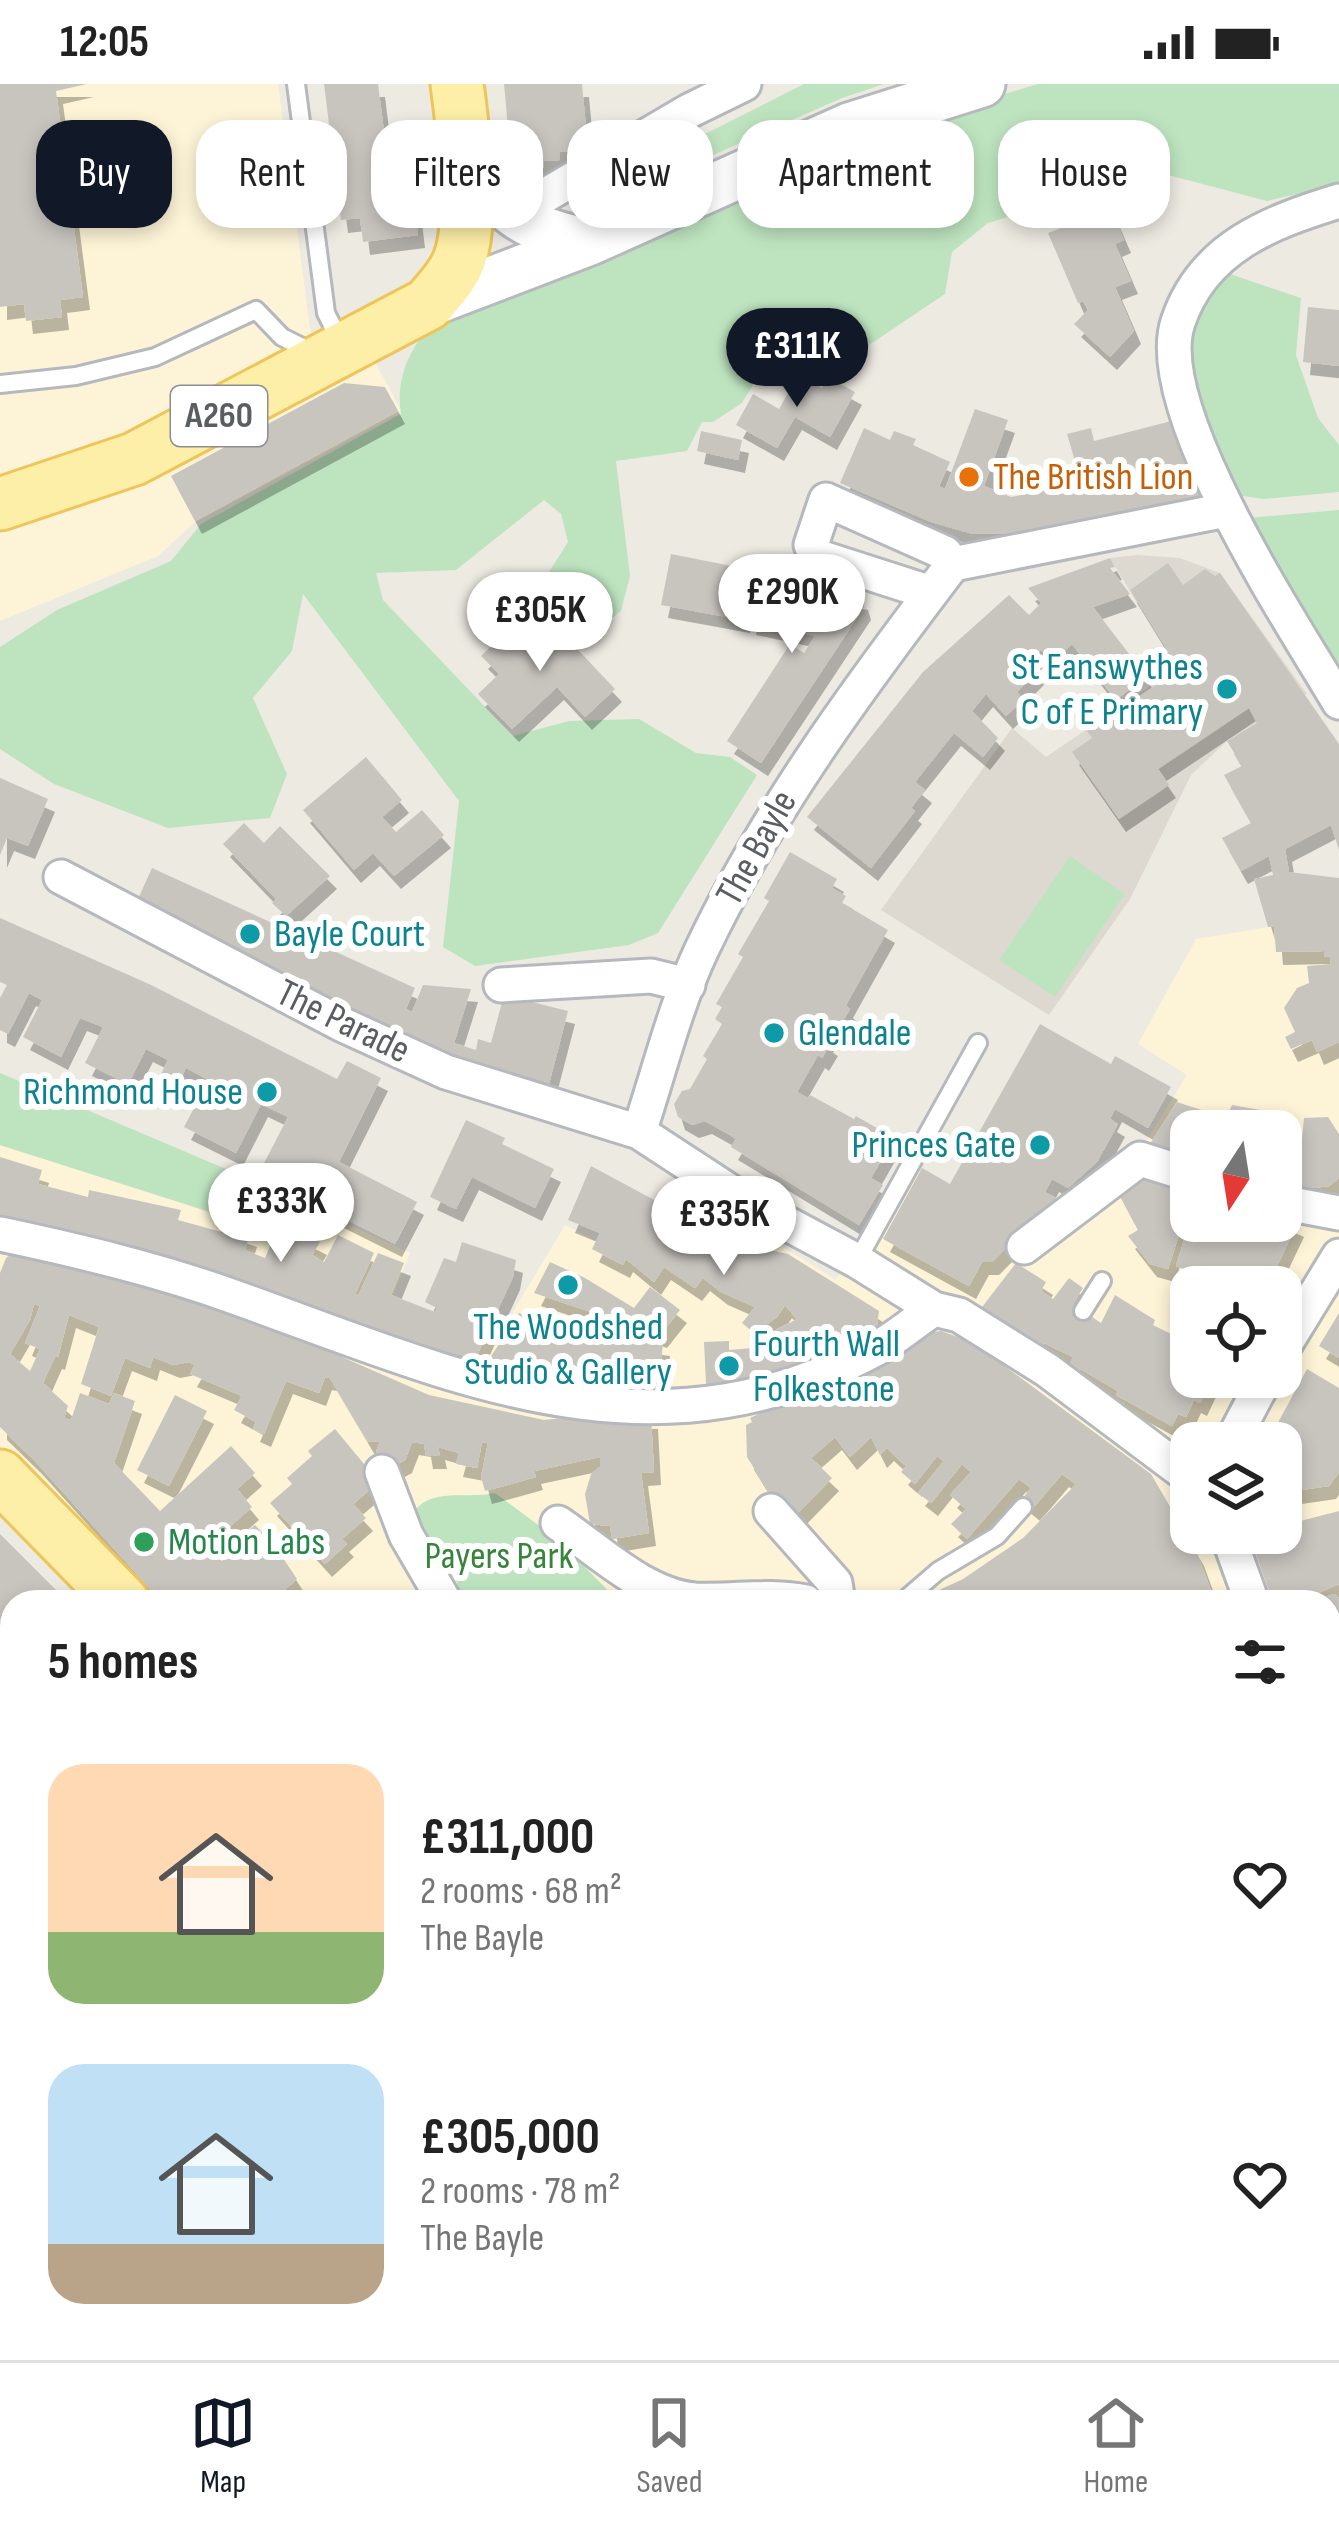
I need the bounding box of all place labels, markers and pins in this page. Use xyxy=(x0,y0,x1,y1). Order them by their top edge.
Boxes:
pin: £311K xyxy=(713,308,881,410)
place label: The British Lion xyxy=(993,454,1193,501)
marker: The British Lion xyxy=(956,464,982,490)
pin: £290K xyxy=(708,554,876,656)
pin: £305K xyxy=(456,572,624,674)
place label: St Eanswythes C of E Primary xyxy=(1011,644,1203,736)
marker: St Eanswythes C of E Primary xyxy=(1214,676,1240,702)
place label: Bayle Court xyxy=(274,911,425,958)
marker: Bayle Court xyxy=(237,921,263,947)
place label: Glendale xyxy=(798,1010,911,1057)
marker: Glendale xyxy=(761,1020,787,1046)
place label: Richmond House xyxy=(23,1069,243,1116)
marker: Richmond House xyxy=(254,1079,280,1105)
place label: Princes Gate xyxy=(852,1122,1016,1169)
marker: Princes Gate xyxy=(1027,1132,1053,1158)
pin: £333K xyxy=(197,1163,365,1265)
pin: £335K xyxy=(640,1176,808,1278)
marker: The Woodshed Studio & Gallery xyxy=(555,1272,581,1298)
place label: The Woodshed Studio & Gallery xyxy=(464,1304,672,1396)
place label: Fourth Wall Folkestone xyxy=(753,1321,900,1413)
marker: Fourth Wall Folkestone xyxy=(716,1353,742,1379)
place label: Motion Labs xyxy=(168,1519,325,1566)
marker: Motion Labs xyxy=(131,1529,157,1555)

